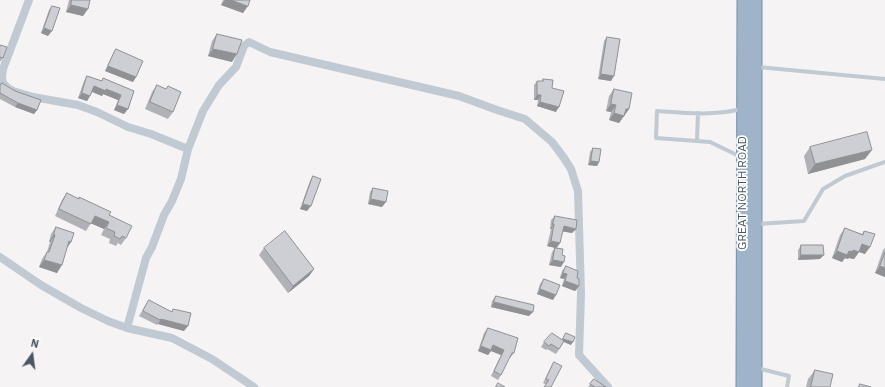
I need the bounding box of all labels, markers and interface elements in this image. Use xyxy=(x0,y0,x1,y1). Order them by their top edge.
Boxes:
street label: GREAT NORTH ROAD xyxy=(736,136,750,250)
north arrow xyxy=(12,335,52,375)
text: N xyxy=(29,336,40,351)

